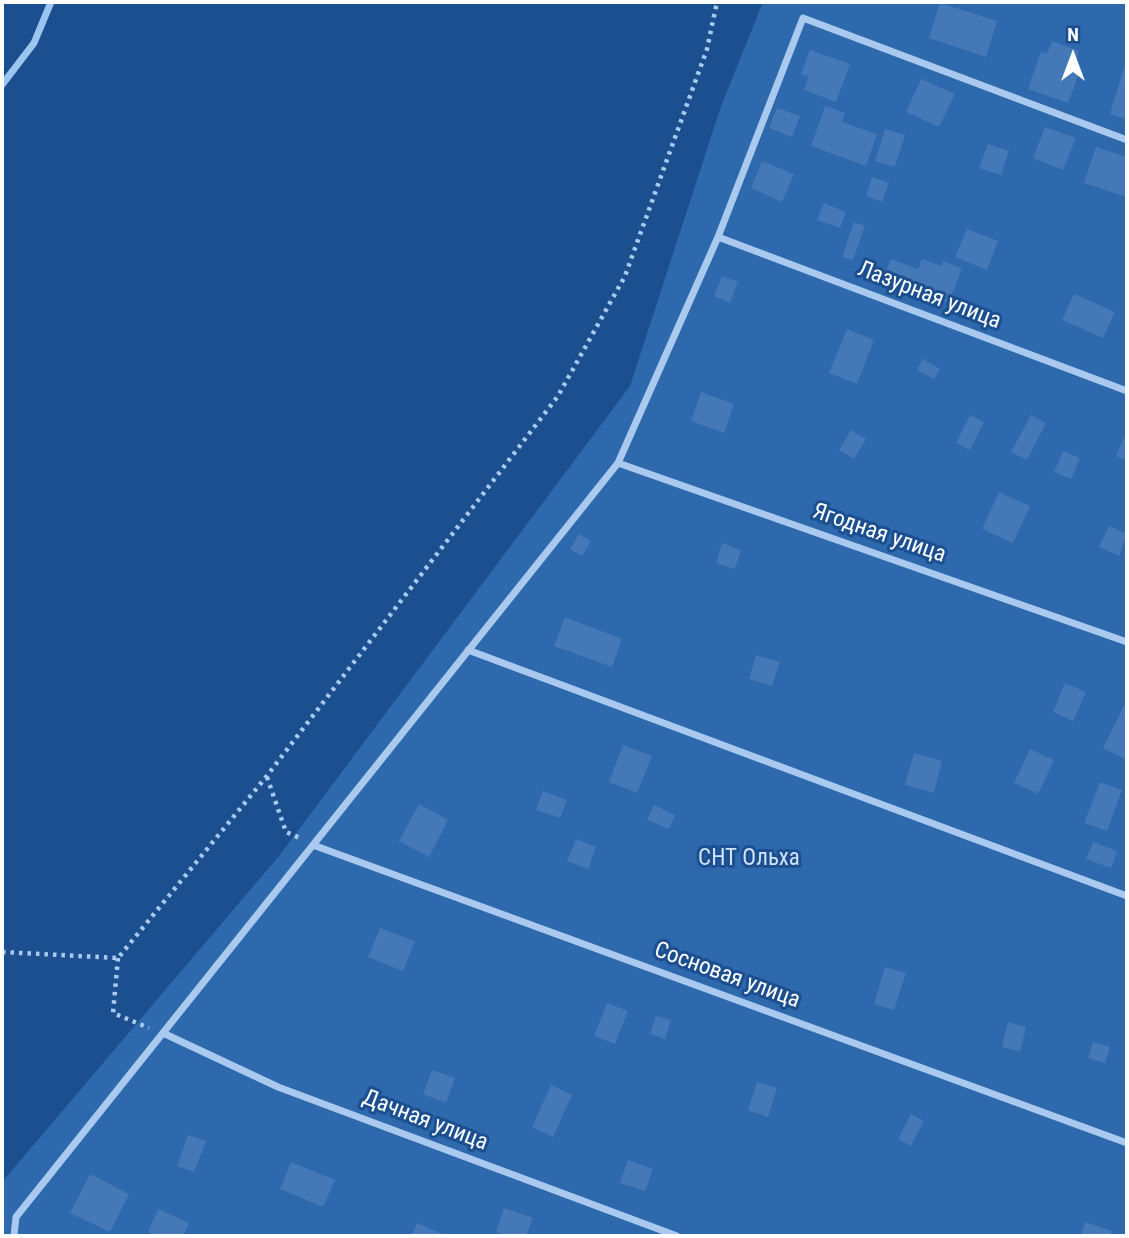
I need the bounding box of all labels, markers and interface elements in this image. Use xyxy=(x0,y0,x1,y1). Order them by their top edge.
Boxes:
north arrow xyxy=(1038,21,1108,91)
text: N xyxy=(1067,23,1079,46)
street label: Лазурная улица xyxy=(854,256,1004,336)
street label: Ягодная улица xyxy=(809,498,949,570)
park label: СНТ Ольха xyxy=(698,845,800,873)
street label: Сосновая улица xyxy=(650,937,804,1015)
street label: Дачная улица xyxy=(358,1084,492,1158)

